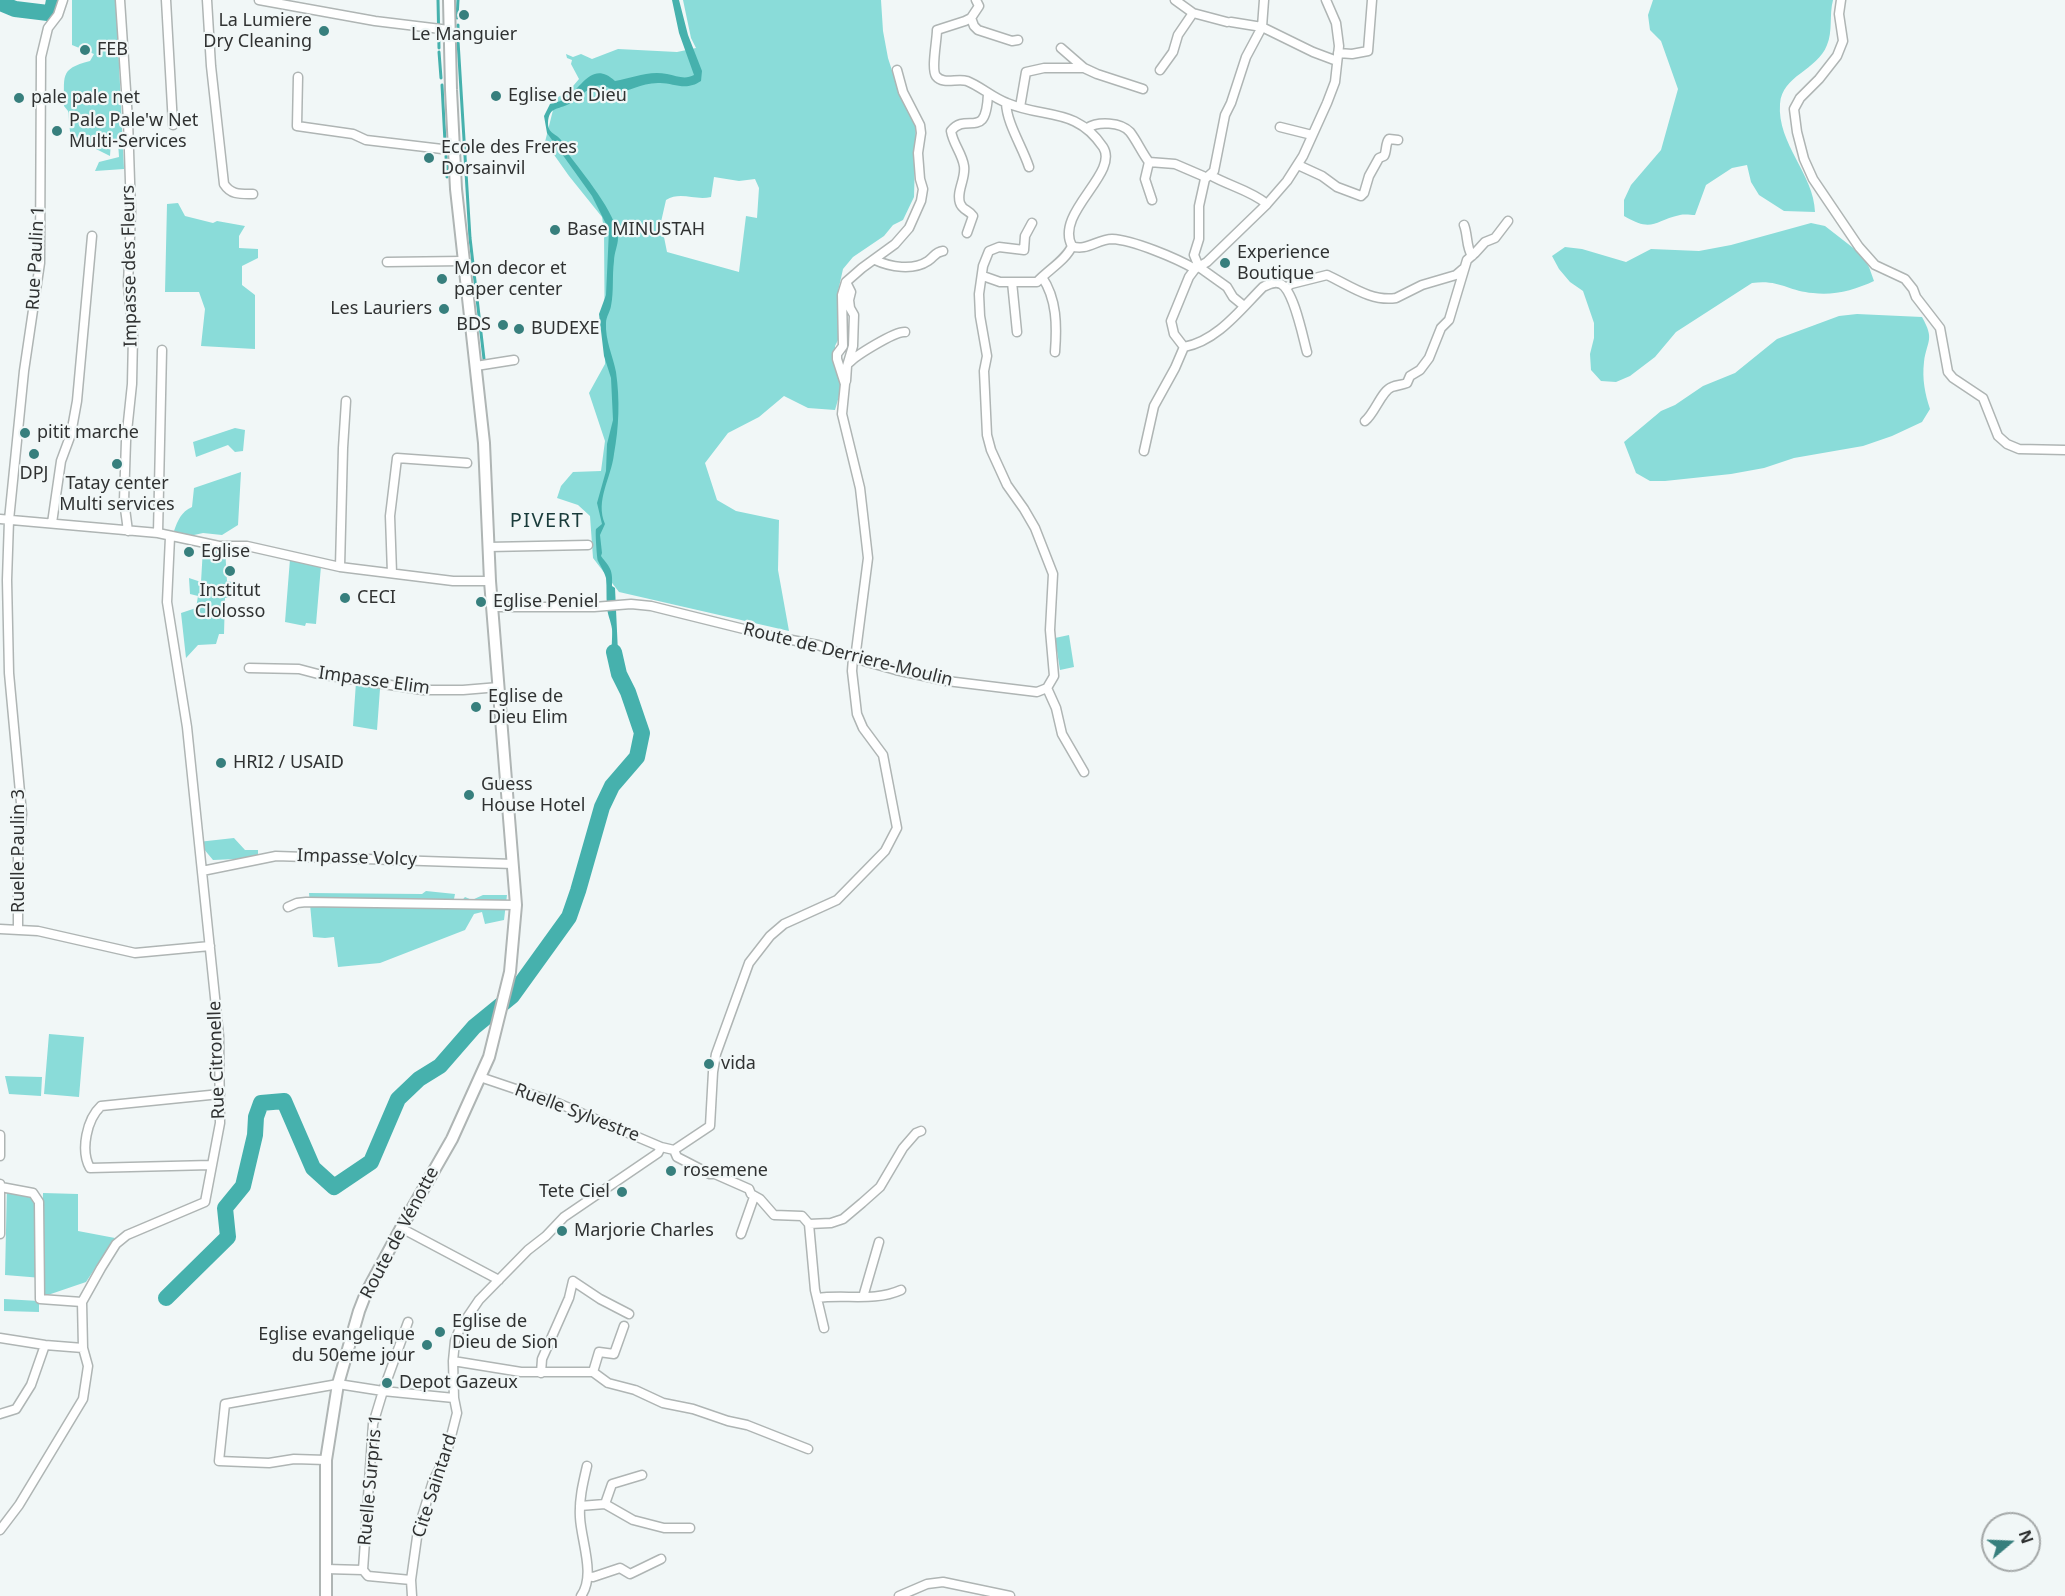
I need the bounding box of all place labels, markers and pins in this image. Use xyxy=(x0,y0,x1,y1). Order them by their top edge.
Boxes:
marker: Le Manguier xyxy=(457,8,471,22)
place label: La Lumiere Dry Cleaning xyxy=(203,10,312,52)
marker: La Lumiere Dry Cleaning xyxy=(317,24,331,38)
place label: Le Manguier xyxy=(411,24,517,46)
place label: FEB xyxy=(97,39,128,61)
marker: FEB xyxy=(78,43,92,57)
place label: Eglise de Dieu xyxy=(508,85,627,107)
place label: pale pale net xyxy=(31,87,140,109)
marker: Eglise de Dieu xyxy=(489,89,503,103)
marker: pale pale net xyxy=(12,91,26,105)
place label: Pale Pale'w Net Multi-Services xyxy=(69,110,198,152)
marker: Pale Pale'w Net Multi-Services xyxy=(50,124,64,138)
place label: Ecole des Freres Dorsainvil xyxy=(441,137,577,180)
marker: Ecole des Freres Dorsainvil xyxy=(422,151,436,165)
place label: Base MINUSTAH xyxy=(567,219,705,241)
marker: Base MINUSTAH xyxy=(548,223,562,237)
place label: Experience Boutique xyxy=(1237,242,1330,284)
marker: Experience Boutique xyxy=(1218,256,1232,270)
place label: Mon decor et paper center xyxy=(454,258,567,300)
marker: Mon decor et paper center xyxy=(435,272,449,286)
place label: Les Lauriers xyxy=(330,298,432,320)
marker: Les Lauriers xyxy=(437,302,451,316)
place label: BDS xyxy=(456,314,491,336)
marker: BDS xyxy=(496,318,510,332)
place label: BUDEXE xyxy=(531,318,600,340)
marker: BUDEXE xyxy=(512,322,526,336)
place label: pitit marche xyxy=(37,422,139,444)
marker: pitit marche xyxy=(18,426,32,440)
marker: DPJ xyxy=(27,447,41,461)
marker: Tatay center Multi services xyxy=(110,457,124,471)
place label: DPJ xyxy=(20,463,48,485)
place label: Tatay center Multi services xyxy=(59,473,175,516)
place label: Eglise xyxy=(201,541,250,563)
marker: Eglise xyxy=(182,545,196,559)
marker: Institut Clolosso xyxy=(223,564,237,578)
place label: Institut Clolosso xyxy=(195,580,265,622)
place label: CECI xyxy=(357,587,396,609)
marker: CECI xyxy=(338,591,352,605)
place label: Eglise Peniel xyxy=(493,591,598,613)
marker: Eglise Peniel xyxy=(474,595,488,609)
place label: Eglise de Dieu Elim xyxy=(488,686,568,728)
marker: Eglise de Dieu Elim xyxy=(469,700,483,714)
place label: HRI2 / USAID xyxy=(233,752,344,774)
marker: HRI2 / USAID xyxy=(214,756,228,770)
place label: Guess House Hotel xyxy=(481,774,585,816)
marker: Guess House Hotel xyxy=(462,788,476,802)
place label: vida xyxy=(721,1053,756,1075)
marker: vida xyxy=(702,1057,716,1071)
place label: rosemene xyxy=(683,1160,768,1182)
marker: rosemene xyxy=(664,1164,678,1178)
place label: Tete Ciel xyxy=(539,1181,610,1203)
marker: Tete Ciel xyxy=(615,1185,629,1199)
place label: Marjorie Charles xyxy=(574,1220,714,1242)
marker: Marjorie Charles xyxy=(555,1224,569,1238)
place label: Eglise de Dieu de Sion xyxy=(452,1311,558,1354)
place label: Eglise evangelique du 50eme jour xyxy=(258,1324,415,1366)
marker: Eglise de Dieu de Sion xyxy=(433,1325,447,1339)
marker: Eglise evangelique du 50eme jour xyxy=(420,1338,434,1352)
place label: Depot Gazeux xyxy=(399,1372,518,1394)
marker: Depot Gazeux xyxy=(380,1376,394,1390)

